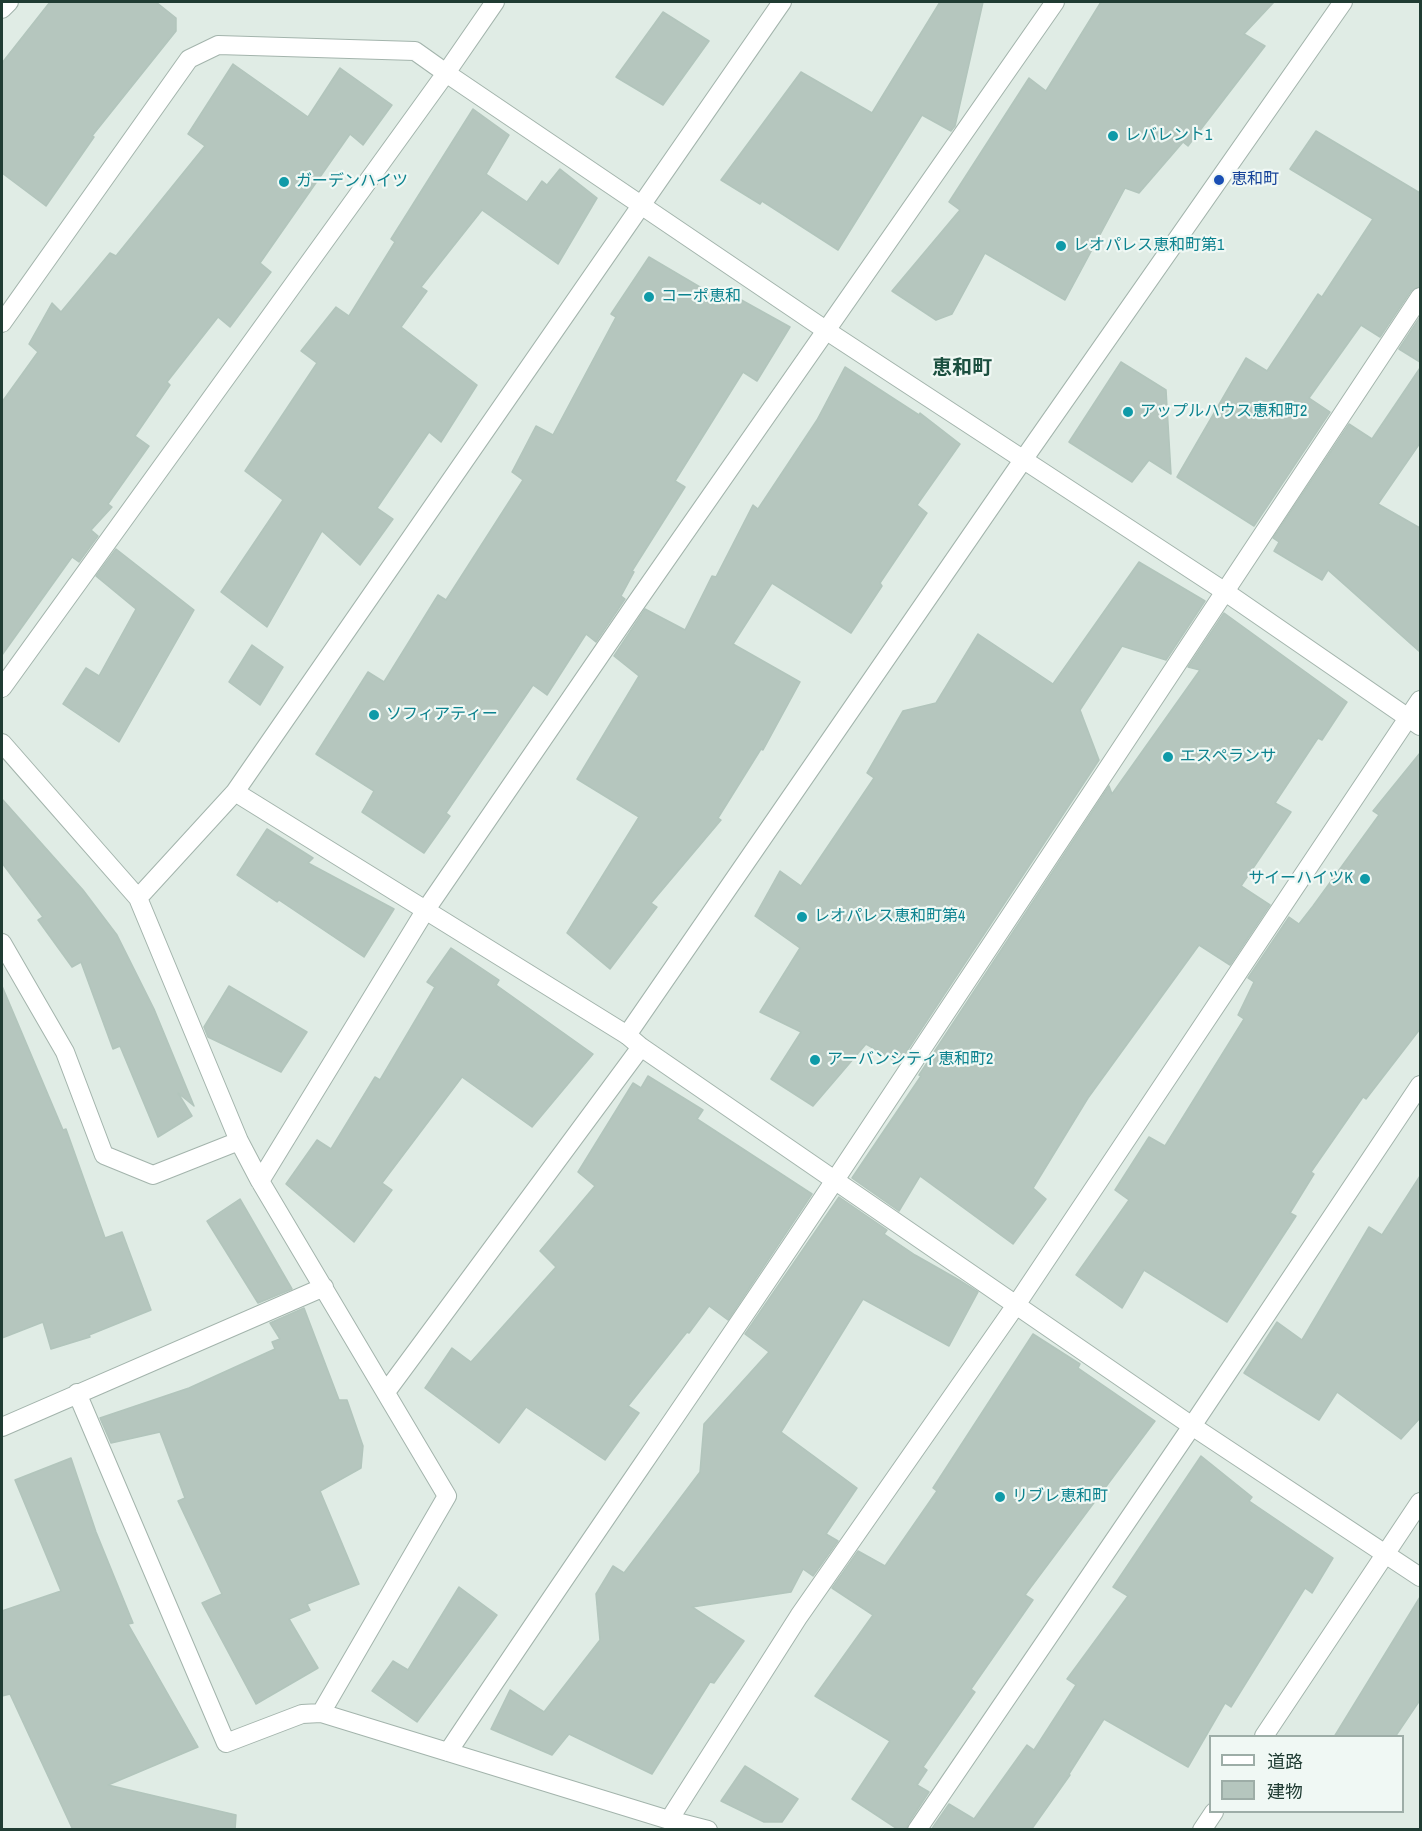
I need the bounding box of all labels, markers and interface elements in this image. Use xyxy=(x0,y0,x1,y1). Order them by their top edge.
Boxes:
place label: レバレント1 xyxy=(1125,126,1212,146)
marker: レバレント1 xyxy=(1106,129,1120,143)
place label: 恵和町 xyxy=(1231,170,1279,190)
place label: ガーデンハイツ xyxy=(296,172,408,192)
marker: 恵和町 xyxy=(1212,173,1226,187)
marker: ガーデンハイツ xyxy=(277,175,291,189)
place label: レオパレス恵和町第1 xyxy=(1073,236,1224,256)
marker: レオパレス恵和町第1 xyxy=(1054,239,1068,253)
place label: コーポ恵和 xyxy=(661,287,741,307)
marker: コーポ恵和 xyxy=(642,290,656,304)
district label: 恵和町 xyxy=(932,357,992,381)
place label: アップルハウス恵和町2 xyxy=(1140,402,1307,422)
marker: アップルハウス恵和町2 xyxy=(1121,405,1135,419)
place label: ソフィアティー xyxy=(386,705,498,725)
marker: ソフィアティー xyxy=(367,708,381,722)
place label: エスペランサ xyxy=(1180,747,1276,767)
marker: エスペランサ xyxy=(1161,750,1175,764)
place label: サイーハイツK xyxy=(1248,869,1353,889)
marker: サイーハイツK xyxy=(1358,872,1372,886)
place label: レオパレス恵和町第4 xyxy=(814,907,965,927)
marker: レオパレス恵和町第4 xyxy=(795,910,809,924)
place label: アーバンシティ恵和町2 xyxy=(827,1050,993,1070)
marker: アーバンシティ恵和町2 xyxy=(808,1053,822,1067)
place label: リブレ恵和町 xyxy=(1012,1487,1108,1507)
marker: リブレ恵和町 xyxy=(993,1490,1007,1504)
legend xyxy=(1209,1735,1404,1813)
text: 道路 xyxy=(1267,1749,1303,1774)
text: 建物 xyxy=(1267,1779,1303,1804)

